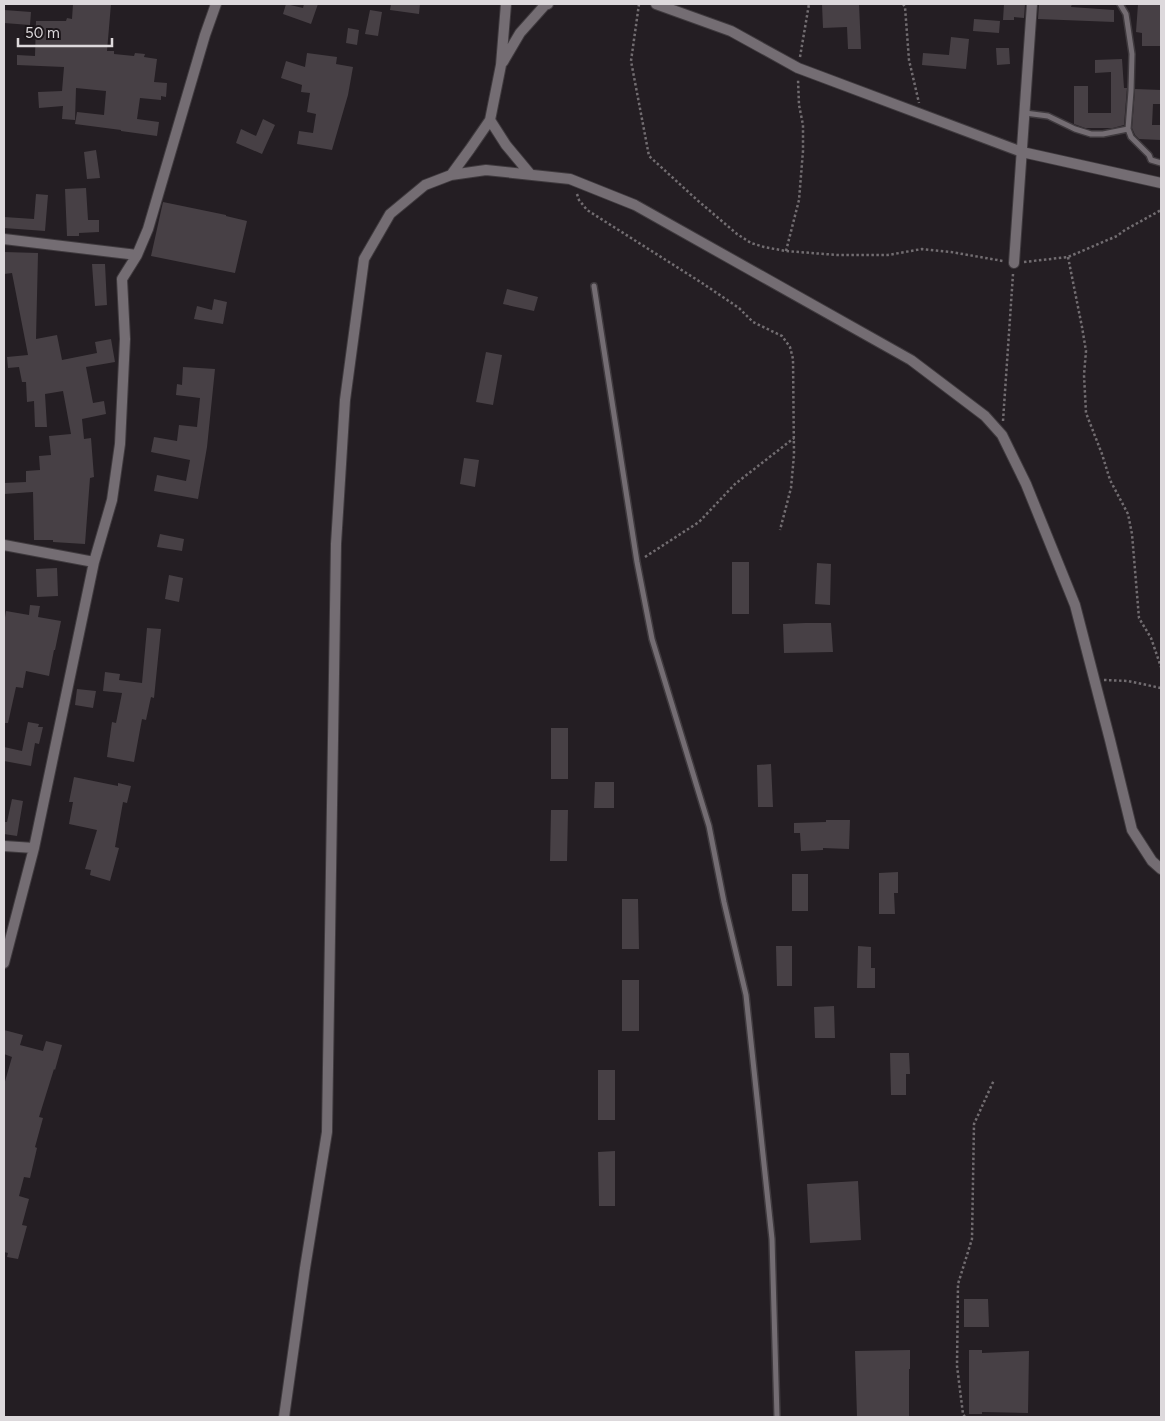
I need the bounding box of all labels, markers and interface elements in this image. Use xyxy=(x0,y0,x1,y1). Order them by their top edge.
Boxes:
scale bar xyxy=(18,15,111,47)
text: 50 m xyxy=(25,24,60,42)

